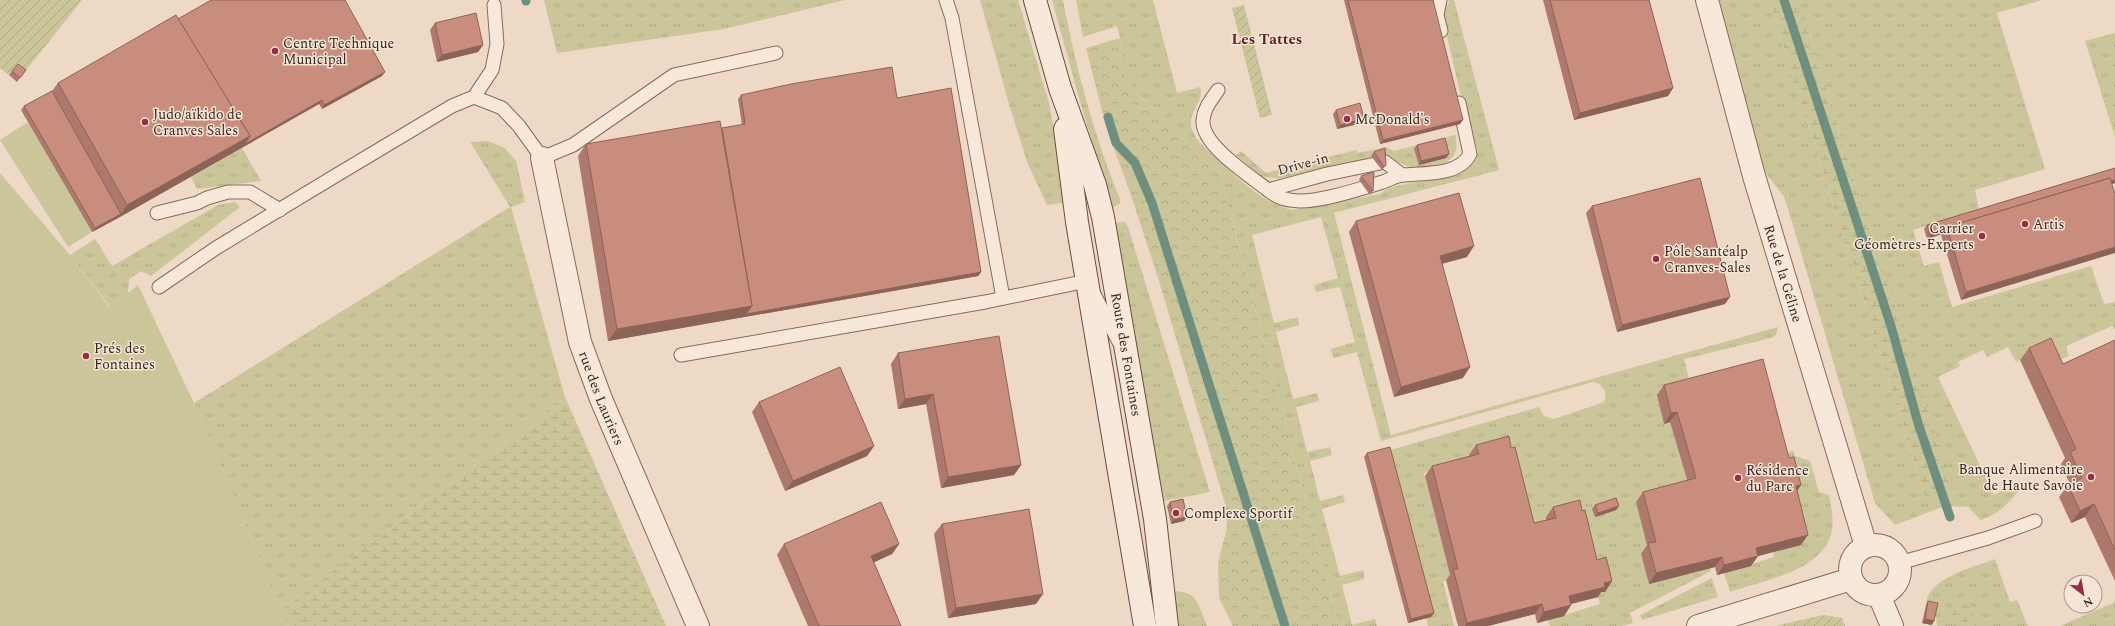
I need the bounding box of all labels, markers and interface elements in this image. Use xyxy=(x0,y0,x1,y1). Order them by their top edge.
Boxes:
district label: Les Tattes xyxy=(1232,28,1302,51)
place label: Centre Technique Municipal xyxy=(283,33,395,70)
marker: Centre Technique Municipal xyxy=(270,46,280,56)
place label: Judo/aïkido de Cranves Sales xyxy=(153,104,242,141)
place label: McDonald's xyxy=(1355,109,1430,130)
marker: McDonald's xyxy=(1342,114,1352,124)
marker: Judo/aïkido de Cranves Sales xyxy=(140,117,150,127)
street label: Drive-in xyxy=(1275,147,1331,181)
place label: Artis xyxy=(2033,214,2064,235)
place label: Carrier Géomètres-Experts xyxy=(1854,218,1974,255)
marker: Artis xyxy=(2020,219,2030,229)
street label: Rue de la Géline xyxy=(1759,222,1808,325)
marker: Carrier Géomètres-Experts xyxy=(1977,231,1987,241)
place label: Pôle Santéalp Cranves-Sales xyxy=(1664,241,1751,278)
marker: Pôle Santéalp Cranves-Sales xyxy=(1651,254,1661,264)
street label: Route des Fontaines xyxy=(1106,291,1148,418)
place label: Prés des Fontaines xyxy=(94,338,155,375)
street label: rue des Lauriers xyxy=(574,348,630,448)
marker: Prés des Fontaines xyxy=(81,351,91,361)
place label: Banque Alimentaire de Haute Savoie xyxy=(1959,459,2083,496)
place label: Résidence du Parc xyxy=(1746,460,1809,497)
marker: Banque Alimentaire de Haute Savoie xyxy=(2086,472,2096,482)
marker: Résidence du Parc xyxy=(1733,473,1743,483)
place label: Complexe Sportif xyxy=(1184,503,1293,524)
marker: Complexe Sportif xyxy=(1171,508,1181,518)
north arrow xyxy=(2063,574,2103,614)
text: N xyxy=(2080,593,2096,612)

